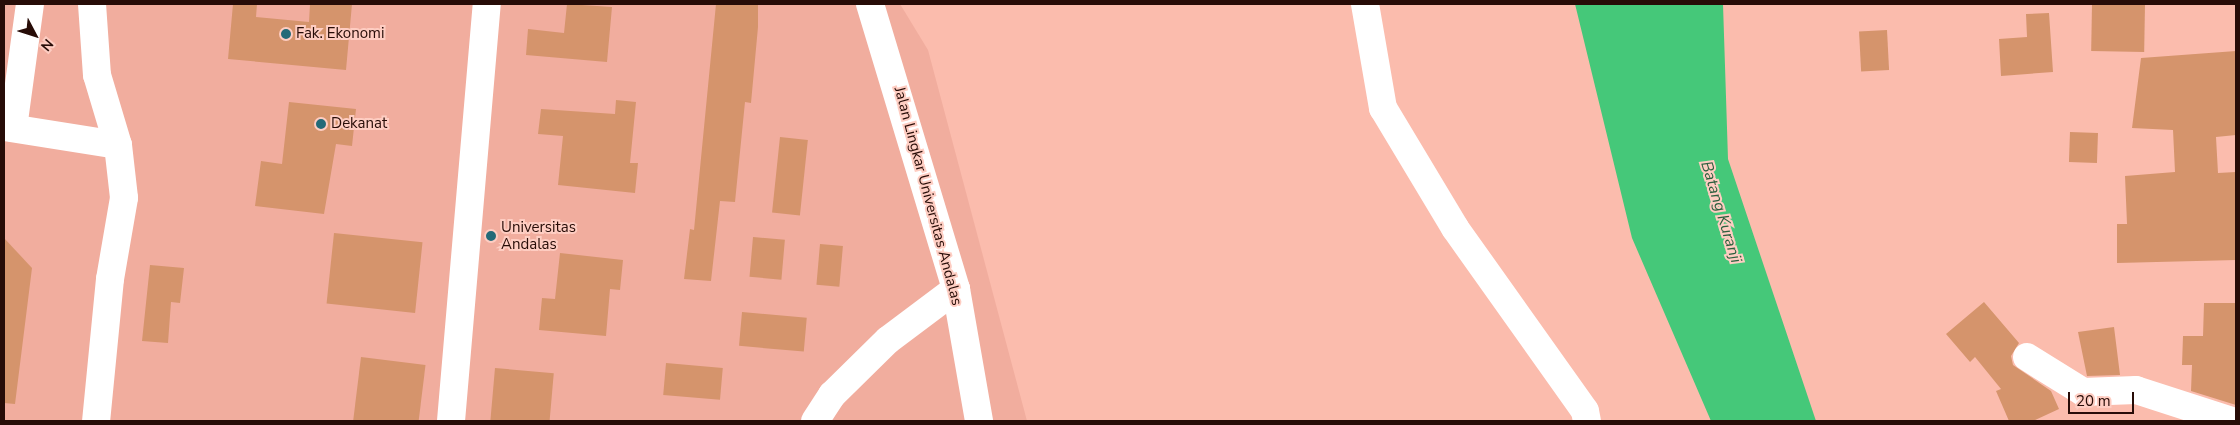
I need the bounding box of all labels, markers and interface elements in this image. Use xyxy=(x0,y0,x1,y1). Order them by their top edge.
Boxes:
north arrow xyxy=(10,10,60,60)
place label: Fak. Ekonomi xyxy=(296,25,384,43)
marker: Fak. Ekonomi xyxy=(280,28,292,40)
text: N xyxy=(36,35,58,55)
street label: Jalan Lingkar Universitas Andalas xyxy=(890,85,966,307)
place label: Dekanat xyxy=(331,115,387,133)
marker: Dekanat xyxy=(315,118,327,130)
water label: Batang Kuranji xyxy=(1696,159,1746,265)
place label: Universitas Andalas xyxy=(501,218,576,253)
marker: Universitas Andalas xyxy=(485,230,497,242)
scale bar xyxy=(2070,382,2136,414)
text: 20 m xyxy=(2076,391,2111,411)

